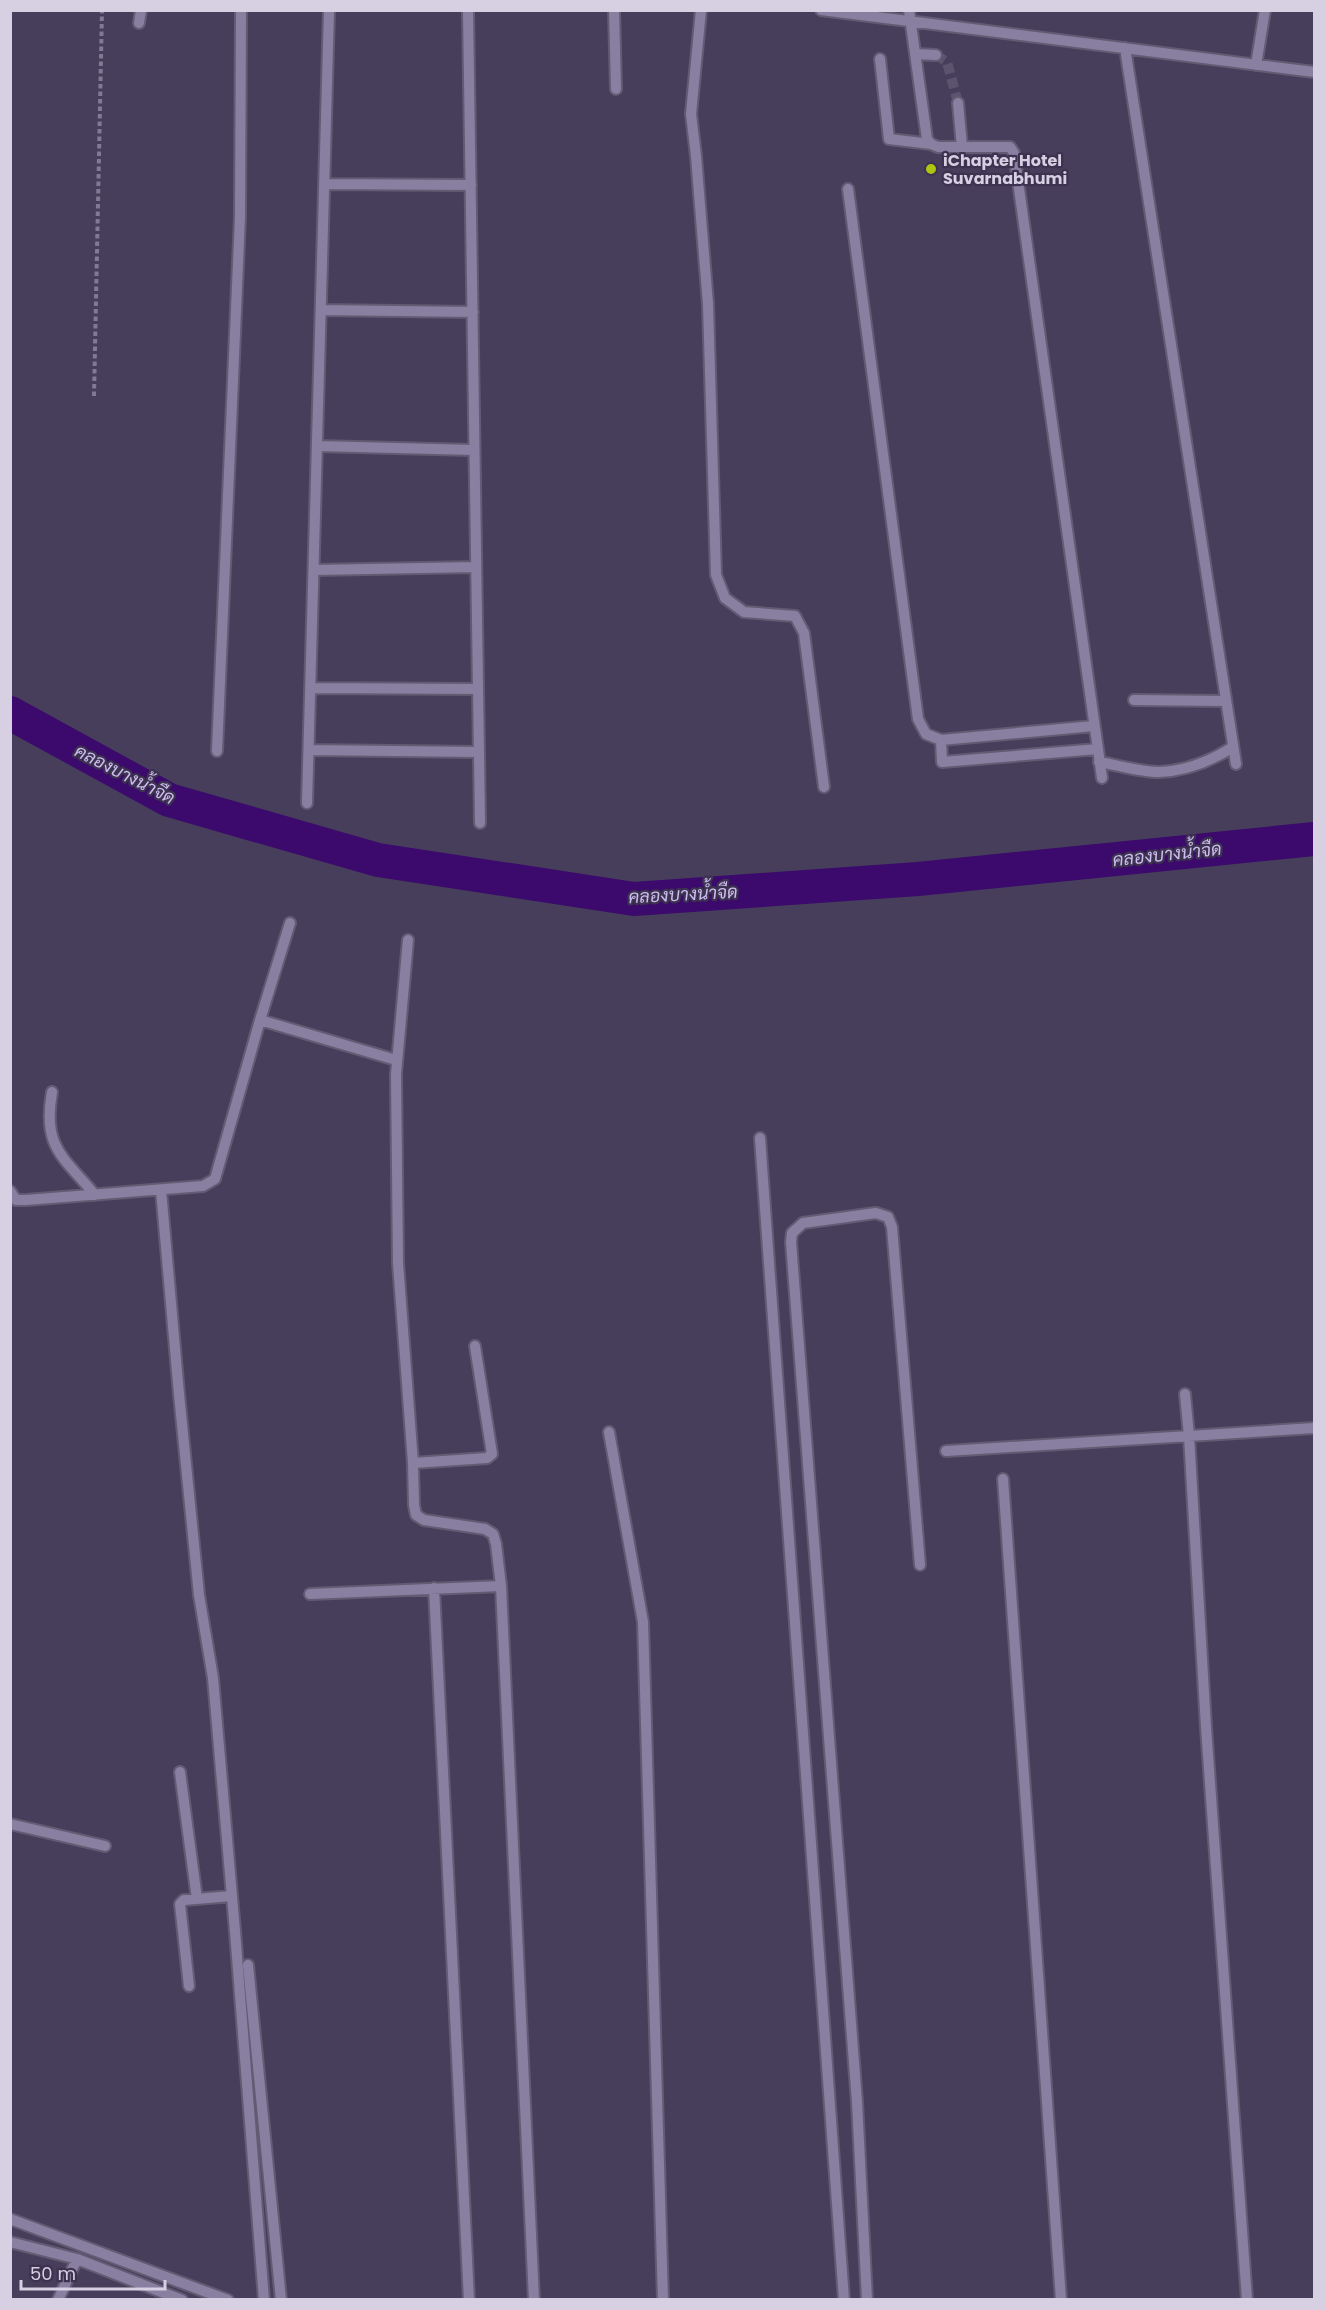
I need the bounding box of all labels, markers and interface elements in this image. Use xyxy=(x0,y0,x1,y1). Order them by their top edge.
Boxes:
place label: iChapter Hotel Suvarnabhumi xyxy=(943,149,1067,190)
marker: iChapter Hotel Suvarnabhumi xyxy=(924,162,938,176)
water label: คลองบางน้ำจืด xyxy=(71,735,181,810)
water label: คลองบางน้ำจืด xyxy=(1111,833,1223,872)
water label: คลองบางน้ำจืด xyxy=(628,876,738,909)
scale bar xyxy=(21,2253,165,2291)
text: 50 m xyxy=(30,2261,76,2286)

